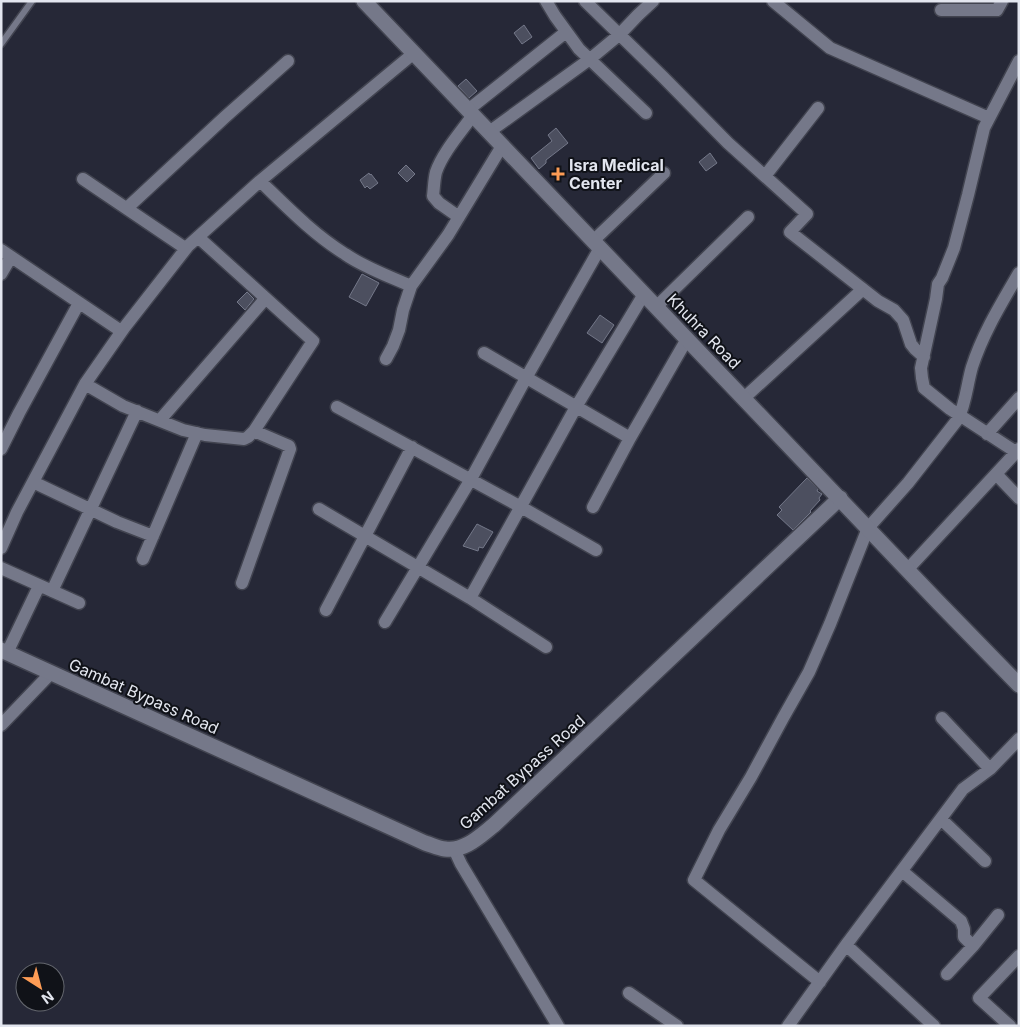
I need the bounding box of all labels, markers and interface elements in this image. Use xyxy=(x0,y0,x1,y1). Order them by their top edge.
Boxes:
place label: Isra Medical Center xyxy=(569,155,664,193)
marker: Isra Medical Center xyxy=(551,167,565,181)
street label: Khuhra Road xyxy=(663,289,745,373)
street label: Gambat Bypass Road xyxy=(66,654,222,738)
street label: Gambat Bypass Road xyxy=(455,710,589,834)
north arrow xyxy=(15,962,65,1012)
text: N xyxy=(39,988,57,1008)

